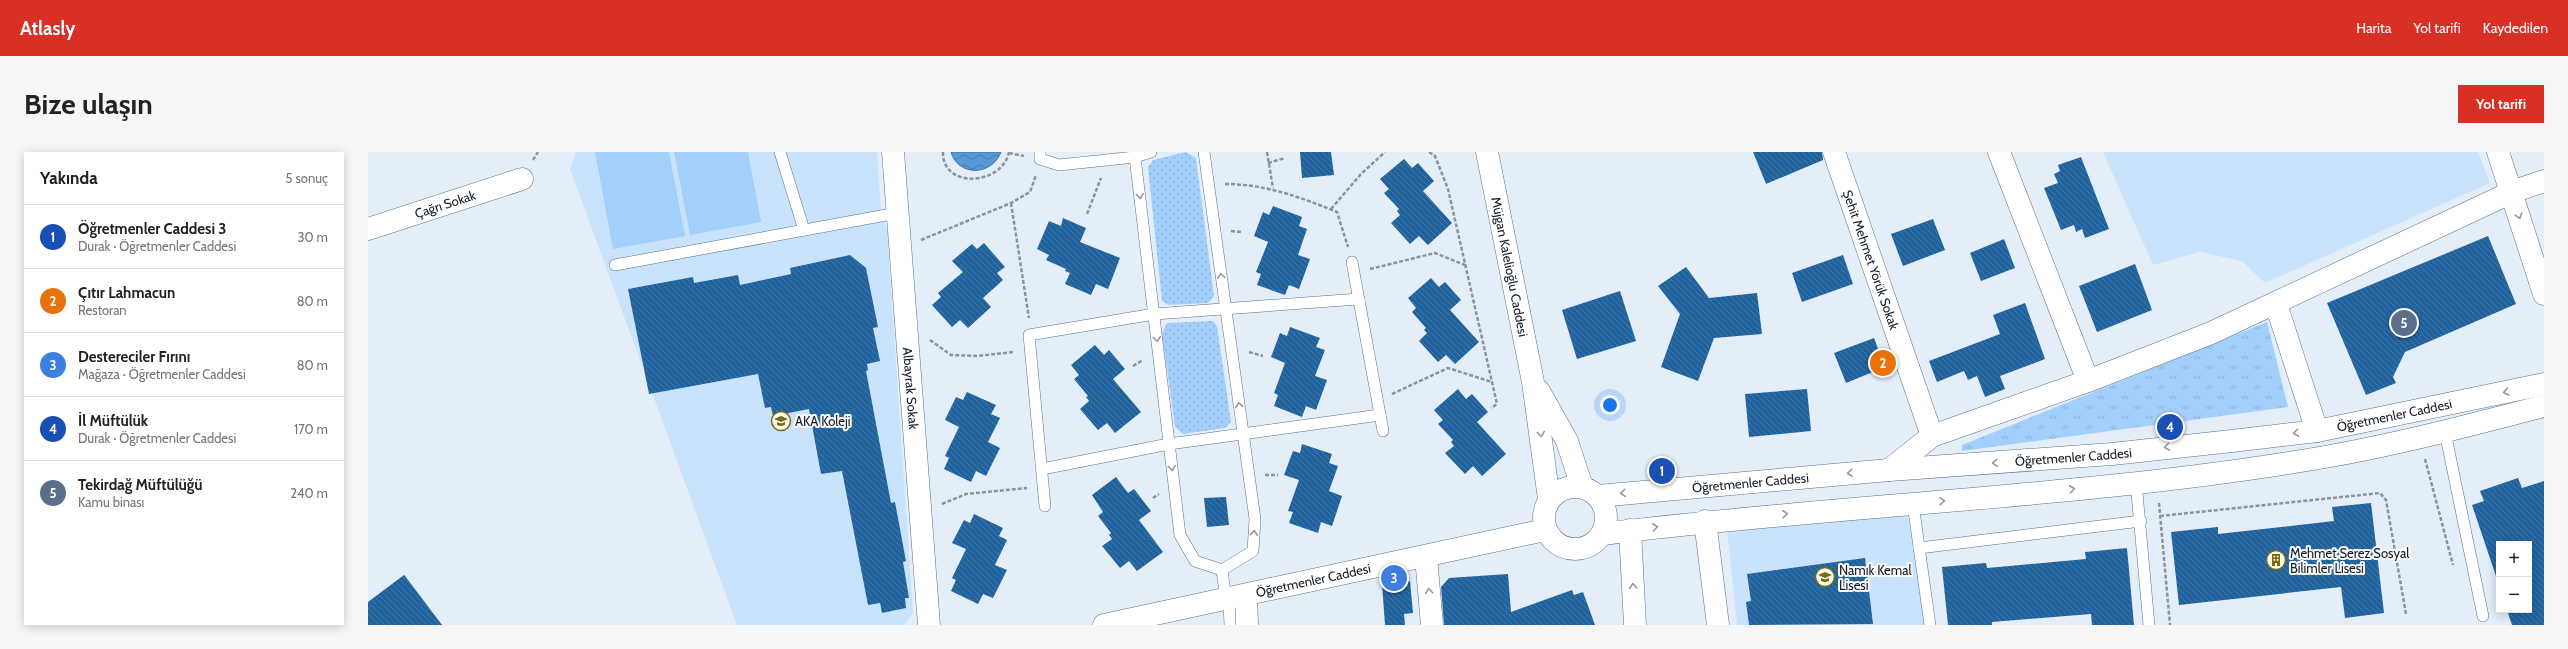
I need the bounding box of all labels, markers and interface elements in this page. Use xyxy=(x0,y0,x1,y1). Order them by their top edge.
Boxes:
text: Atlasly xyxy=(20,17,76,40)
text: Harita xyxy=(2356,19,2391,37)
text: Yol tarifi xyxy=(2413,19,2461,37)
text: Kaydedilen xyxy=(2483,19,2548,37)
button: Yol tarifi xyxy=(2458,85,2544,123)
text: Bize ulaşın xyxy=(24,87,153,121)
text: Yakında xyxy=(40,168,98,188)
text: 5 sonuç xyxy=(286,170,328,186)
street label: Çağrı Sokak xyxy=(413,187,478,221)
street label: Şehit Mehmet Yörük Sokak xyxy=(1840,188,1903,332)
one-way arrow xyxy=(1135,193,1144,199)
street label: Müjgan Kalelioğlu Caddesi xyxy=(1488,196,1532,338)
one-way arrow xyxy=(2514,212,2523,219)
text: Öğretmenler Caddesi 3 xyxy=(78,220,226,238)
text: 1 xyxy=(51,229,55,245)
text: 30 m xyxy=(298,229,328,245)
text: Durak · Öğretmenler Caddesi xyxy=(78,238,236,254)
one-way arrow xyxy=(1217,273,1226,279)
text: Çıtır Lahmacun xyxy=(78,284,175,302)
text: 2 xyxy=(50,293,56,309)
text: 80 m xyxy=(297,293,328,309)
text: Restoran xyxy=(78,302,127,318)
pin: 5 xyxy=(2391,308,2417,338)
one-way arrow xyxy=(1152,336,1161,342)
street label: Albayrak Sokak xyxy=(900,347,922,430)
text: Destereciler Fırını xyxy=(78,348,190,366)
pin: 2 xyxy=(1870,348,1896,378)
text: 3 xyxy=(49,357,57,373)
text: 80 m xyxy=(297,357,328,373)
text: Mağaza · Öğretmenler Caddesi xyxy=(78,366,246,382)
one-way arrow xyxy=(2503,388,2509,396)
your location xyxy=(1600,395,1620,415)
street label: Öğretmenler Caddesi xyxy=(2335,395,2453,435)
one-way arrow xyxy=(1235,402,1244,408)
school or university icon: AKA Koleji xyxy=(770,410,792,432)
text: İl Müftülük xyxy=(78,412,148,430)
pin: 4 xyxy=(2157,412,2183,442)
place label: AKA Koleji xyxy=(795,413,851,430)
text: 4 xyxy=(49,421,57,437)
text: 170 m xyxy=(294,421,328,437)
one-way arrow xyxy=(2293,429,2299,438)
text: Durak · Öğretmenler Caddesi xyxy=(78,430,236,446)
one-way arrow xyxy=(1536,431,1545,437)
one-way arrow xyxy=(2164,443,2170,452)
street label: Öğretmenler Caddesi xyxy=(2014,444,2133,469)
pin: 1 xyxy=(1649,456,1675,486)
one-way arrow xyxy=(1992,458,1998,467)
one-way arrow xyxy=(1167,465,1176,471)
street label: Öğretmenler Caddesi xyxy=(1691,469,1809,496)
one-way arrow xyxy=(1847,469,1853,478)
text: Tekirdağ Müftülüğü xyxy=(78,476,203,494)
text: 5 xyxy=(50,485,56,501)
text: 240 m xyxy=(290,485,328,501)
one-way arrow xyxy=(2069,485,2075,494)
one-way arrow xyxy=(1620,489,1626,498)
text: Kamu binası xyxy=(78,494,144,510)
one-way arrow xyxy=(1939,497,1945,506)
one-way arrow xyxy=(1782,510,1788,519)
one-way arrow xyxy=(1652,523,1658,532)
one-way arrow xyxy=(1249,530,1258,536)
map controls xyxy=(2496,541,2532,613)
button: + xyxy=(2496,541,2532,577)
place label: Mehmet Serez Sosyal Bilimler Lisesi xyxy=(2290,545,2409,576)
building icon: Mehmet Serez Sosyal Bilimler Lisesi xyxy=(2265,549,2287,571)
street label: Öğretmenler Caddesi xyxy=(1254,560,1372,600)
place label: Namık Kemal Lisesi xyxy=(1839,562,1911,593)
pin: 3 xyxy=(1381,563,1407,593)
school or university icon: Namık Kemal Lisesi xyxy=(1814,566,1836,588)
button: − xyxy=(2496,577,2532,613)
one-way arrow xyxy=(1628,583,1637,589)
one-way arrow xyxy=(1424,588,1433,594)

